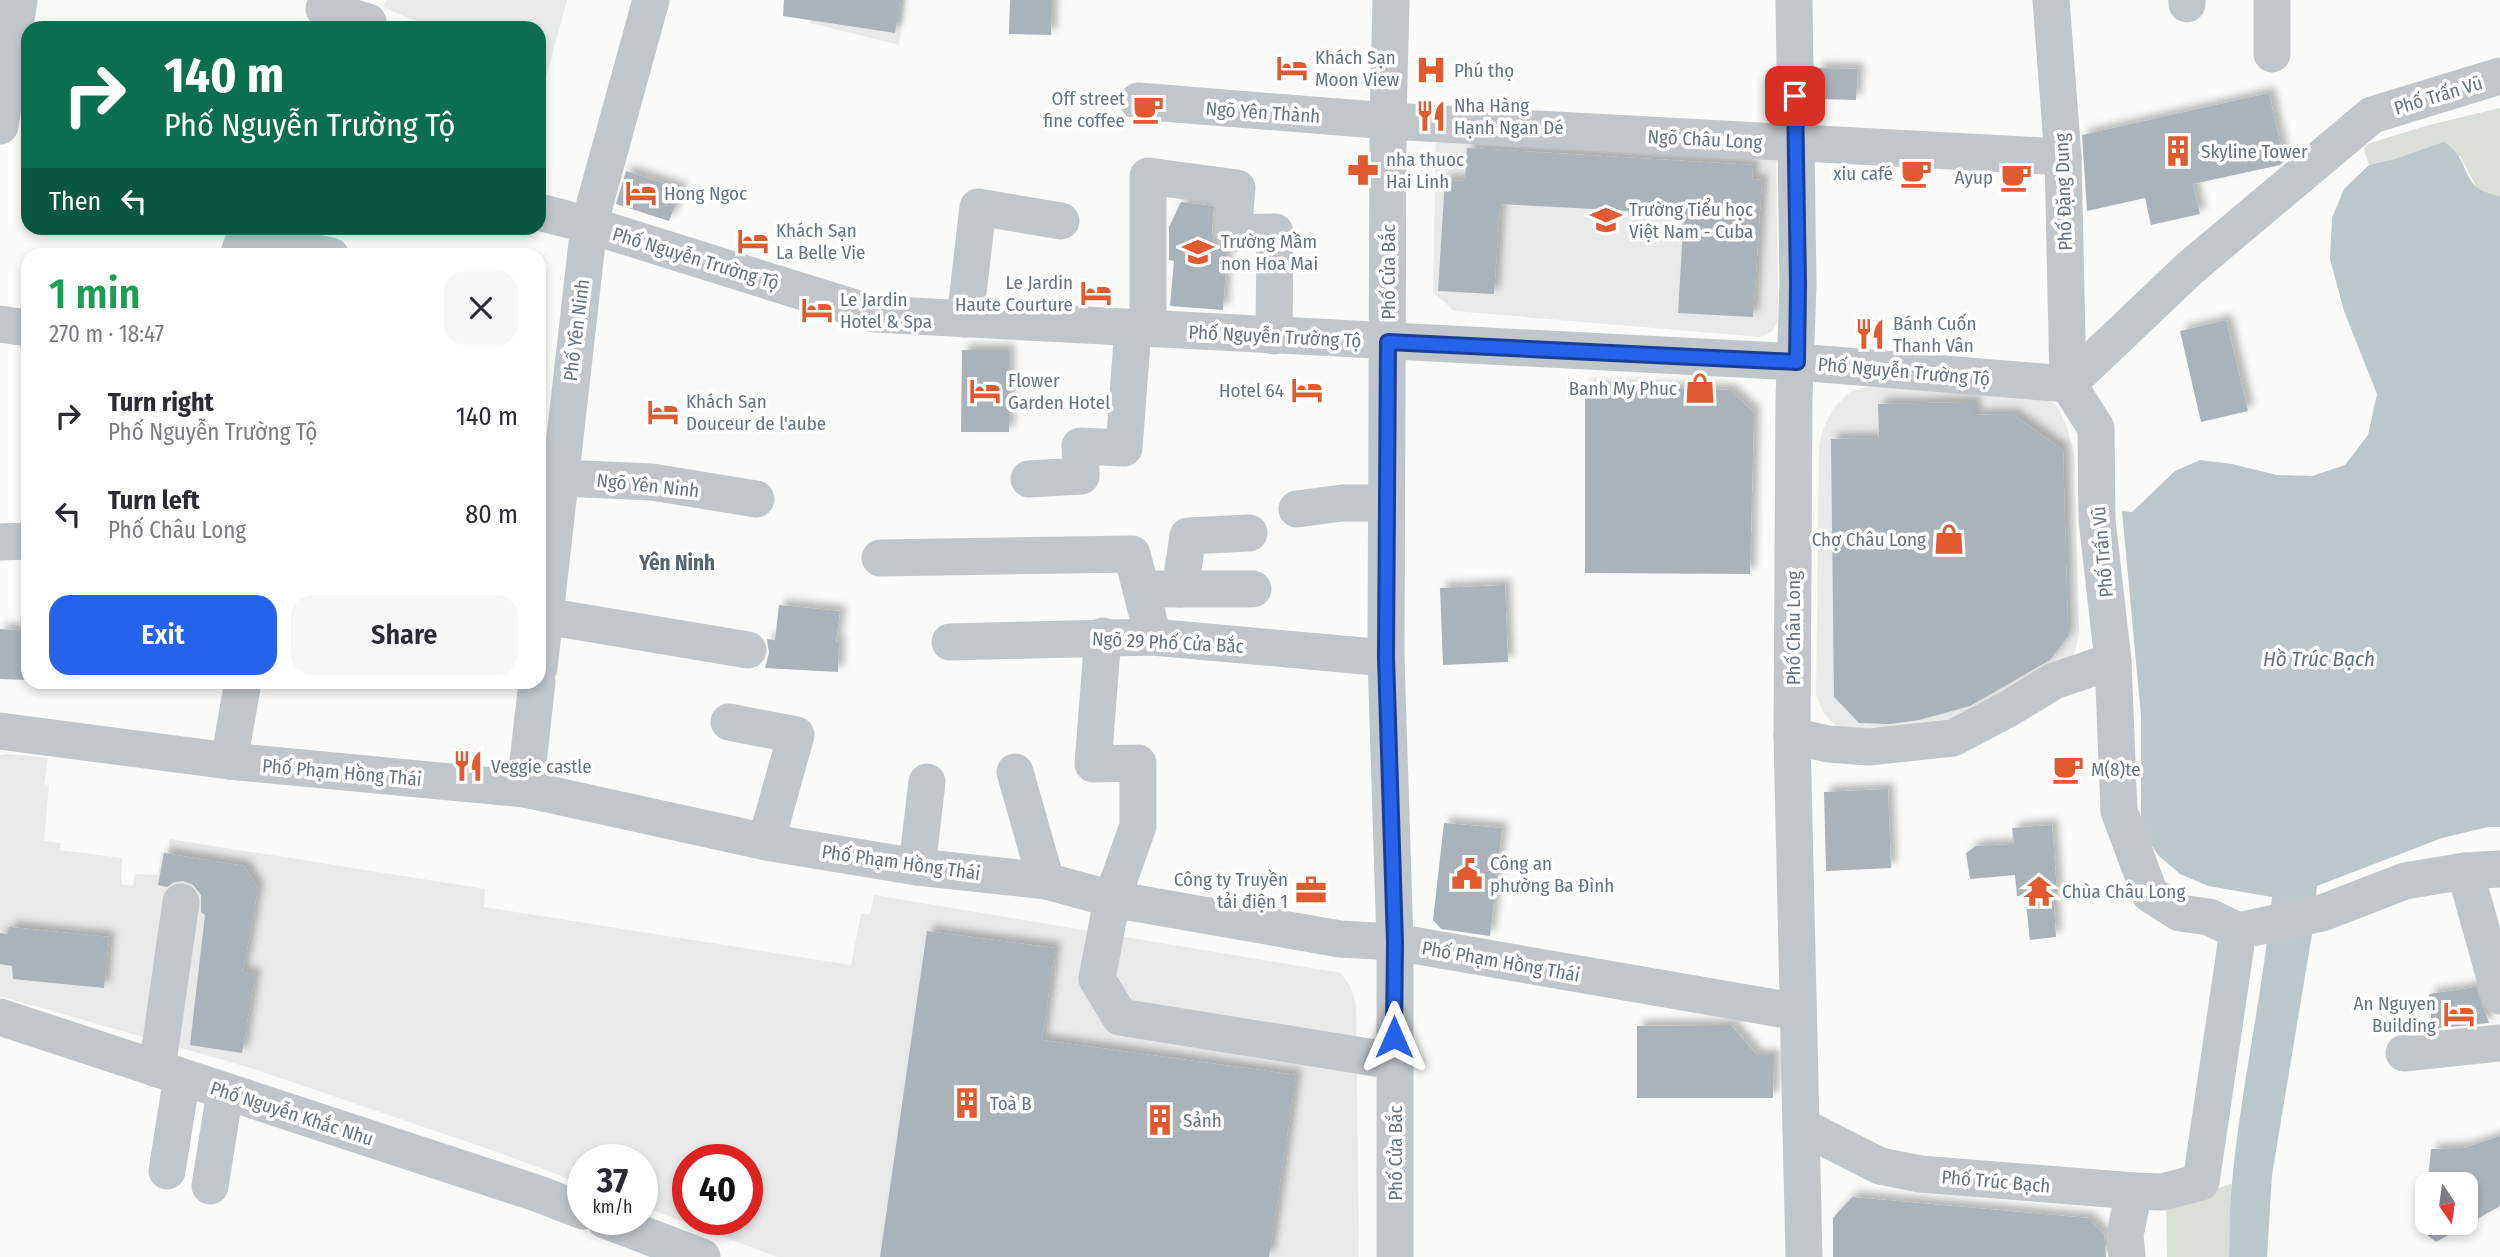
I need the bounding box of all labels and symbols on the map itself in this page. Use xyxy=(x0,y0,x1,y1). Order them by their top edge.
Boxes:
place label: Khách Sạn Moon View xyxy=(1315,46,1400,91)
hotel icon: Khách Sạn Moon View xyxy=(1275,51,1309,85)
hospital icon: Phú thọ xyxy=(1414,53,1448,87)
place label: Phú thọ xyxy=(1454,59,1514,82)
pin xyxy=(1765,66,1825,126)
street label: Phố Trấn Vũ xyxy=(2391,71,2485,120)
place label: Off street fine coffee xyxy=(1043,87,1126,132)
cafe icon: Off street fine coffee xyxy=(1131,92,1165,126)
place label: Nha Hàng Hạnh Ngan Dé xyxy=(1454,94,1564,139)
street label: Ngõ Yên Thành xyxy=(1205,97,1321,128)
restaurant icon: Nha Hàng Hạnh Ngan Dé xyxy=(1414,99,1448,133)
street label: Ngõ Châu Long xyxy=(1647,125,1763,154)
street label: Phố Đặng Dung xyxy=(2050,133,2077,251)
building icon: Skyline Tower xyxy=(2161,134,2195,168)
place label: Skyline Tower xyxy=(2201,140,2308,163)
place label: nha thuoc Hai Linh xyxy=(1386,148,1464,193)
pharmacy icon: nha thuoc Hai Linh xyxy=(1346,153,1380,187)
cafe icon: xiu café xyxy=(1899,156,1933,190)
cafe icon: Ayup xyxy=(1999,160,2033,194)
place label: xiu café xyxy=(1833,162,1893,185)
place label: Ayup xyxy=(1954,166,1993,189)
hotel icon: Hong Ngoc xyxy=(624,176,658,210)
place label: Hong Ngoc xyxy=(664,182,747,205)
place label: Trường Tiểu học Việt Nam - Cuba xyxy=(1629,198,1753,243)
school or university icon: Trường Tiểu học Việt Nam - Cuba xyxy=(1589,203,1623,237)
place label: Khách Sạn La Belle Vie xyxy=(776,219,865,264)
street label: Phố Nguyễn Trường Tộ xyxy=(610,222,782,295)
hotel icon: Khách Sạn La Belle Vie xyxy=(736,224,770,258)
street label: Phố Cửa Bắc xyxy=(1377,224,1400,320)
place label: Trường Mầm non Hoa Mai xyxy=(1221,230,1318,275)
school or university icon: Trường Mầm non Hoa Mai xyxy=(1181,235,1215,269)
place label: Le Jardin Haute Courture xyxy=(955,271,1073,316)
hotel icon: Le Jardin Haute Courture xyxy=(1079,276,1113,310)
street label: Phố Yên Ninh xyxy=(559,278,594,382)
place label: Le Jardin Hotel & Spa xyxy=(840,288,932,333)
hotel icon: Le Jardin Hotel & Spa xyxy=(800,293,834,327)
place label: Bánh Cuốn Thanh Vân xyxy=(1893,312,1976,357)
restaurant icon: Bánh Cuốn Thanh Vân xyxy=(1853,317,1887,351)
street label: Phố Nguyễn Trường Tộ xyxy=(1188,320,1362,353)
street label: Phố Nguyễn Trường Tộ xyxy=(1817,353,1991,390)
place label: Flower Garden Hotel xyxy=(1008,369,1110,414)
shop icon: Banh My Phuc xyxy=(1683,371,1717,405)
hotel icon: Hotel 64 xyxy=(1290,373,1324,407)
hotel icon: Flower Garden Hotel xyxy=(968,374,1002,408)
place label: Banh My Phuc xyxy=(1569,377,1677,400)
place label: Hotel 64 xyxy=(1219,379,1284,402)
place label: Khách Sạn Douceur de l'aube xyxy=(686,390,826,435)
hotel icon: Khách Sạn Douceur de l'aube xyxy=(646,395,680,429)
street label: Ngõ Yên Ninh xyxy=(595,469,700,502)
street label: Phố Trấn Vũ xyxy=(2087,505,2118,598)
shop icon: Chợ Châu Long xyxy=(1932,522,1966,556)
place label: Chợ Châu Long xyxy=(1812,528,1926,551)
district label: Yên Ninh xyxy=(638,550,715,576)
street label: Phố Châu Long xyxy=(1782,571,1805,685)
street label: Ngõ 29 Phố Cửa Bắc xyxy=(1092,627,1244,658)
water label: Hồ Trúc Bạch xyxy=(2263,646,2375,672)
restaurant icon: Veggie castle xyxy=(451,749,485,783)
cafe icon: M(8)te xyxy=(2051,752,2085,786)
street label: Phố Phạm Hồng Thái xyxy=(261,754,423,791)
place label: Veggie castle xyxy=(491,755,592,778)
place label: M(8)te xyxy=(2091,758,2141,781)
street label: Phố Phạm Hồng Thái xyxy=(820,840,982,885)
place label: Công an phường Ba Đình xyxy=(1490,852,1614,897)
public building icon: Công an phường Ba Đình xyxy=(1450,857,1484,891)
place label: Công ty Truyền tải điện 1 xyxy=(1174,868,1288,913)
office icon: Công ty Truyền tải điện 1 xyxy=(1294,873,1328,907)
temple icon: Chùa Châu Long xyxy=(2022,874,2056,908)
place label: Chùa Châu Long xyxy=(2062,880,2185,903)
street label: Phố Phạm Hồng Thái xyxy=(1420,936,1582,987)
place label: An Nguyen Building xyxy=(2354,992,2436,1037)
hotel icon: An Nguyen Building xyxy=(2442,997,2476,1031)
position arrow xyxy=(1357,1000,1431,1074)
street label: Phố Nguyễn Khắc Nhu xyxy=(207,1076,376,1151)
building icon: Toà B xyxy=(950,1086,984,1120)
place label: Toà B xyxy=(990,1092,1032,1115)
building icon: Sảnh xyxy=(1143,1103,1177,1137)
street label: Phố Cửa Bắc xyxy=(1384,1105,1407,1201)
place label: Sảnh xyxy=(1183,1109,1222,1132)
speed limit sign: 40 xyxy=(672,1144,763,1235)
street label: Phố Trúc Bạch xyxy=(1941,1165,2051,1198)
north arrow xyxy=(2415,1172,2478,1236)

